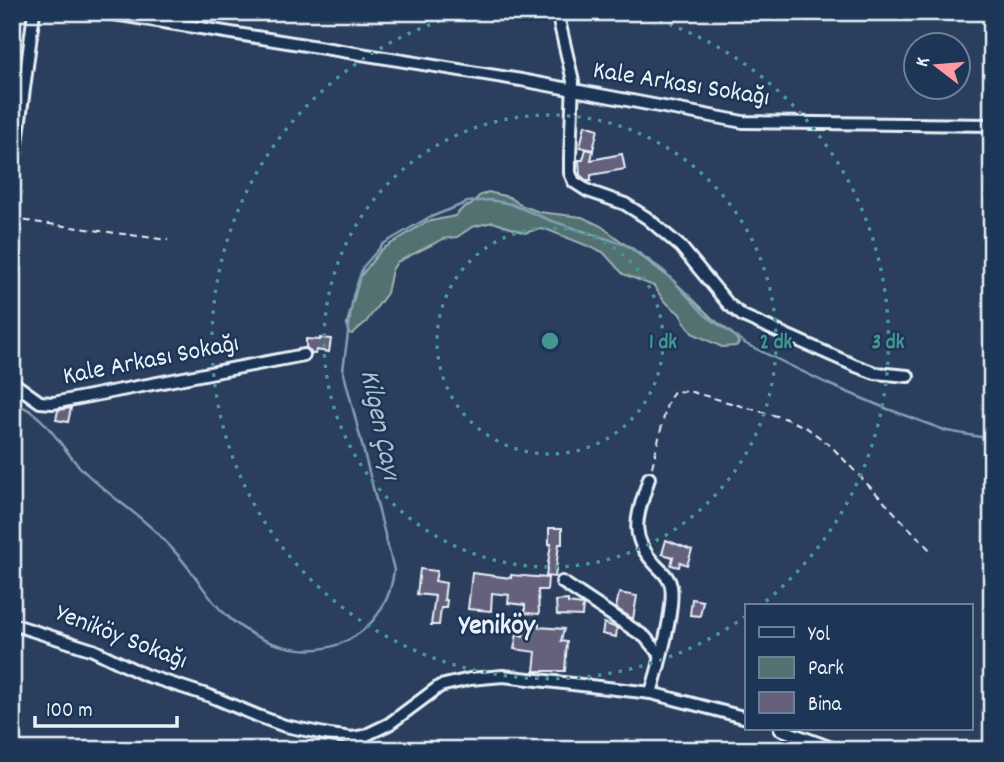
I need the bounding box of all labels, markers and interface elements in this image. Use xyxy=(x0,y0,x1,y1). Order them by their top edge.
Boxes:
north arrow xyxy=(902,32,972,102)
street label: Kale Arkası Sokağı xyxy=(590,53,772,117)
text: K xyxy=(910,54,938,70)
street label: Kale Arkası Sokağı xyxy=(60,326,242,396)
centre of rings xyxy=(538,329,562,353)
text: 1 dk xyxy=(649,329,677,359)
text: 2 dk xyxy=(760,329,793,359)
text: 3 dk xyxy=(872,329,905,359)
water label: Kilgen Çayı xyxy=(347,366,410,485)
street label: Yeniköy Sokağı xyxy=(50,596,192,680)
legend xyxy=(745,604,972,730)
district label: Yeniköy xyxy=(458,608,537,648)
text: Yol xyxy=(808,621,830,651)
text: Park xyxy=(808,655,844,685)
scale bar xyxy=(35,685,177,729)
text: Bina xyxy=(808,691,842,721)
text: 100 m xyxy=(46,697,93,727)

